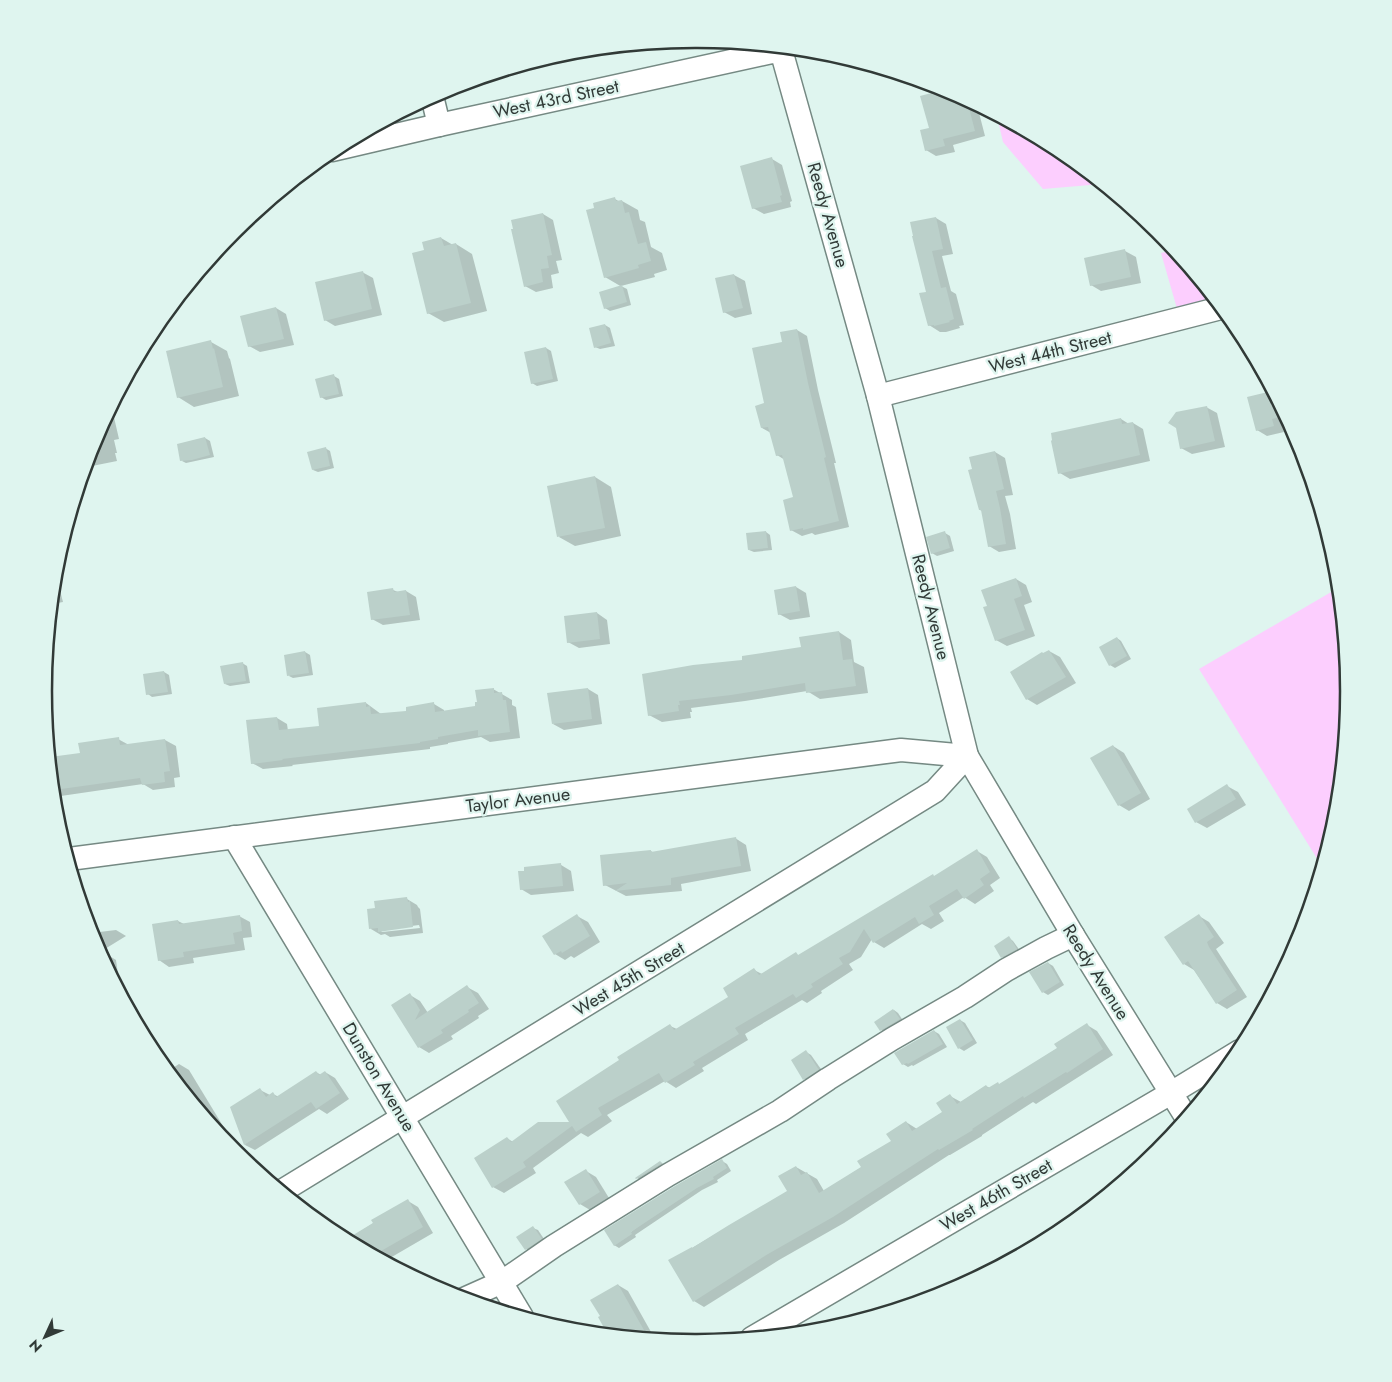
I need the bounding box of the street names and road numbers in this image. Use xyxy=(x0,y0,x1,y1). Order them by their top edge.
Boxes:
street label: West 43rd Street xyxy=(491,73,622,125)
street label: Reedy Avenue xyxy=(801,159,855,271)
street label: West 44th Street xyxy=(986,324,1115,380)
street label: Reedy Avenue xyxy=(905,551,957,663)
street label: Taylor Avenue xyxy=(464,781,572,819)
street label: Reedy Avenue xyxy=(1056,919,1136,1025)
street label: West 45th Street xyxy=(569,935,690,1022)
street label: Dunston Avenue xyxy=(336,1017,422,1137)
street label: West 46th Street xyxy=(935,1152,1057,1238)

